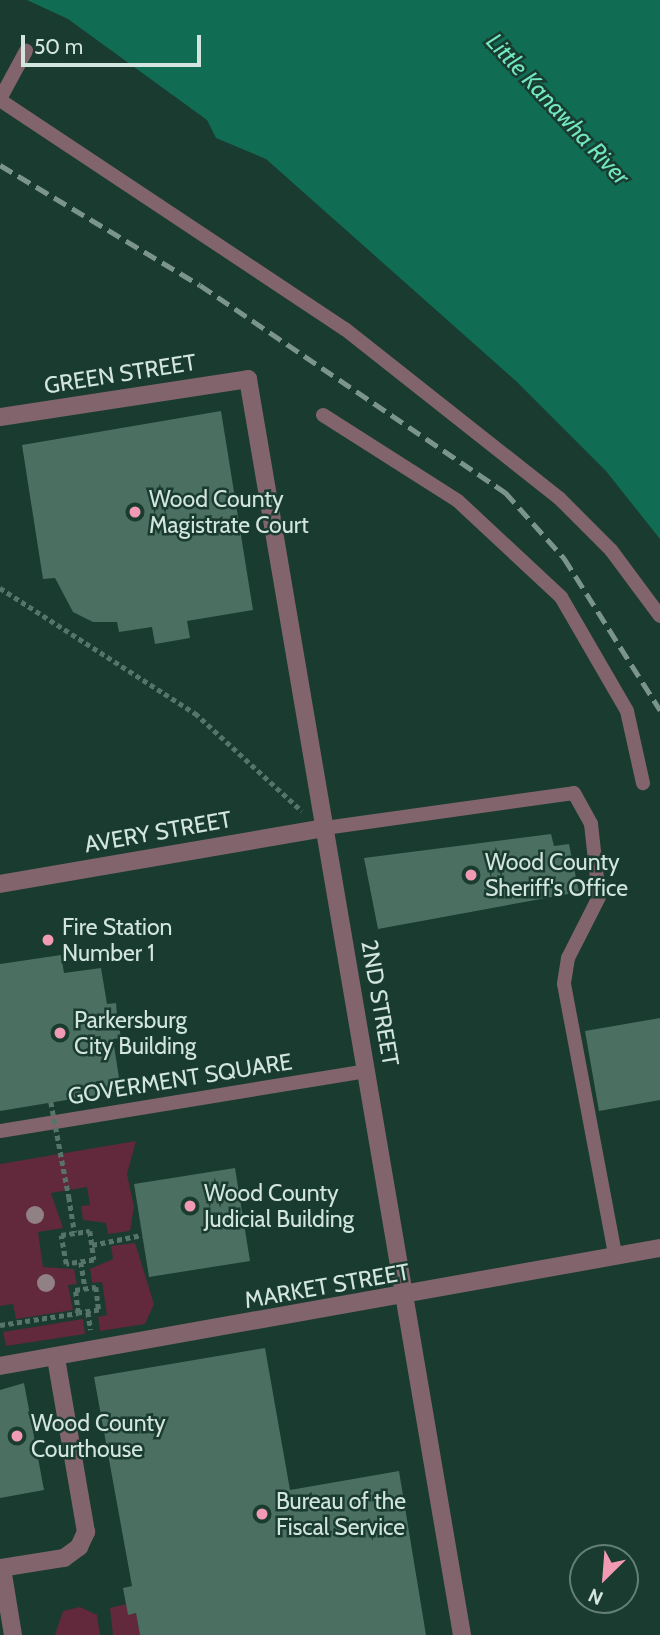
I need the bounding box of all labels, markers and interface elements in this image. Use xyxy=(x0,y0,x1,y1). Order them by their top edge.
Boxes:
scale bar xyxy=(24,21,205,65)
water label: Little Kanawha River xyxy=(480,27,636,191)
text: 50 m xyxy=(34,34,83,59)
street label: GREEN STREET xyxy=(42,348,198,400)
place label: Wood County Magistrate Court xyxy=(149,485,309,539)
marker: Wood County Magistrate Court xyxy=(127,504,143,520)
street label: AVERY STREET xyxy=(82,805,234,859)
place label: Wood County Sheriff's Office xyxy=(485,848,628,902)
marker: Wood County Sheriff's Office xyxy=(463,867,479,883)
place label: Fire Station Number 1 xyxy=(62,913,172,967)
marker: Fire Station Number 1 xyxy=(40,932,56,948)
street label: 2ND STREET xyxy=(355,938,405,1068)
place label: Parkersburg City Building xyxy=(74,1006,196,1060)
marker: Parkersburg City Building xyxy=(52,1025,68,1041)
street label: GOVERMENT SQUARE xyxy=(66,1048,294,1110)
place label: Wood County Judicial Building xyxy=(204,1179,354,1233)
marker: Wood County Judicial Building xyxy=(182,1198,198,1214)
street label: MARKET STREET xyxy=(242,1258,412,1314)
place label: Wood County Courthouse xyxy=(31,1409,166,1463)
marker: Wood County Courthouse xyxy=(9,1428,25,1444)
place label: Bureau of the Fiscal Service xyxy=(276,1487,406,1541)
marker: Bureau of the Fiscal Service xyxy=(254,1506,270,1522)
north arrow xyxy=(569,1544,639,1614)
text: N xyxy=(585,1583,607,1610)

